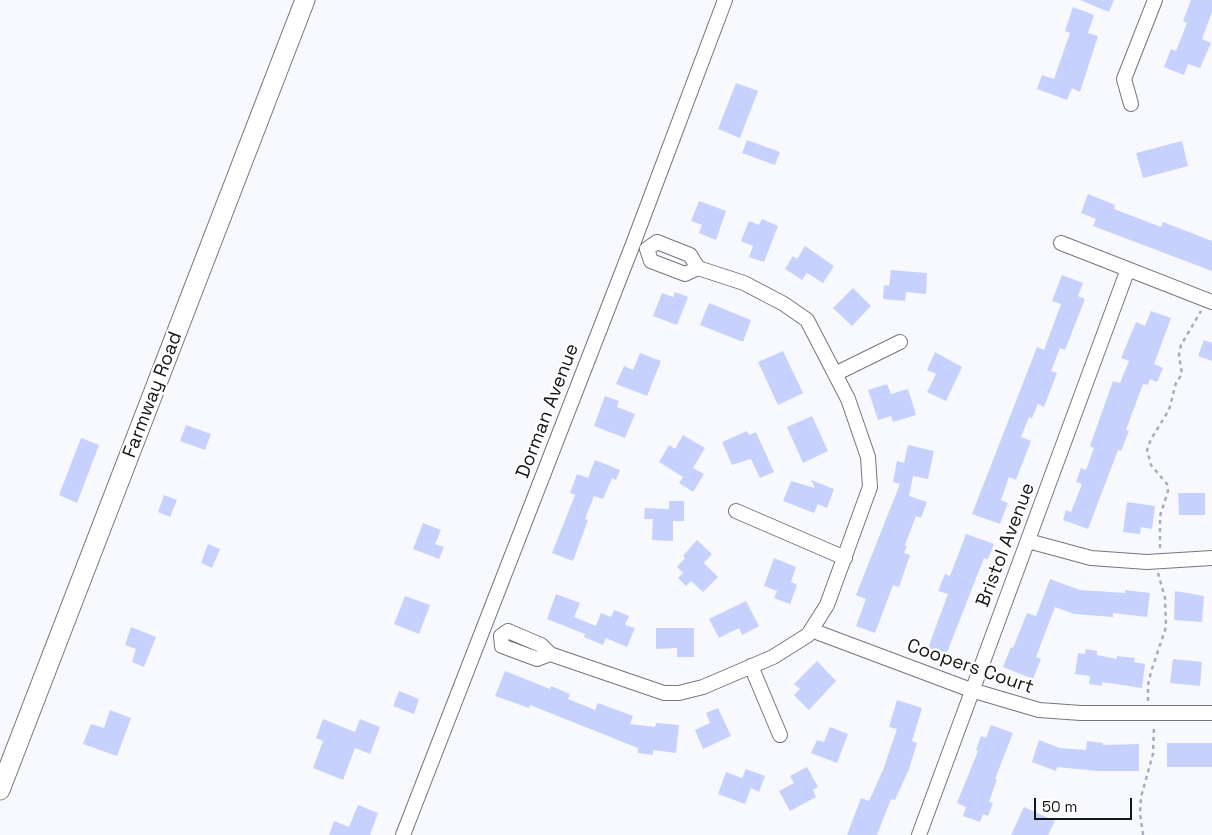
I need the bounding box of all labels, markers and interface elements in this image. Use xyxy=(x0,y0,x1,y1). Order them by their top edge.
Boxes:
street label: Farmway Road xyxy=(118,329,188,461)
street label: Dorman Avenue xyxy=(512,340,584,482)
street label: Bristol Avenue xyxy=(972,480,1040,610)
street label: Coopers Court xyxy=(904,635,1036,699)
scale bar xyxy=(1037,788,1134,820)
text: 50 m xyxy=(1042,797,1077,816)

